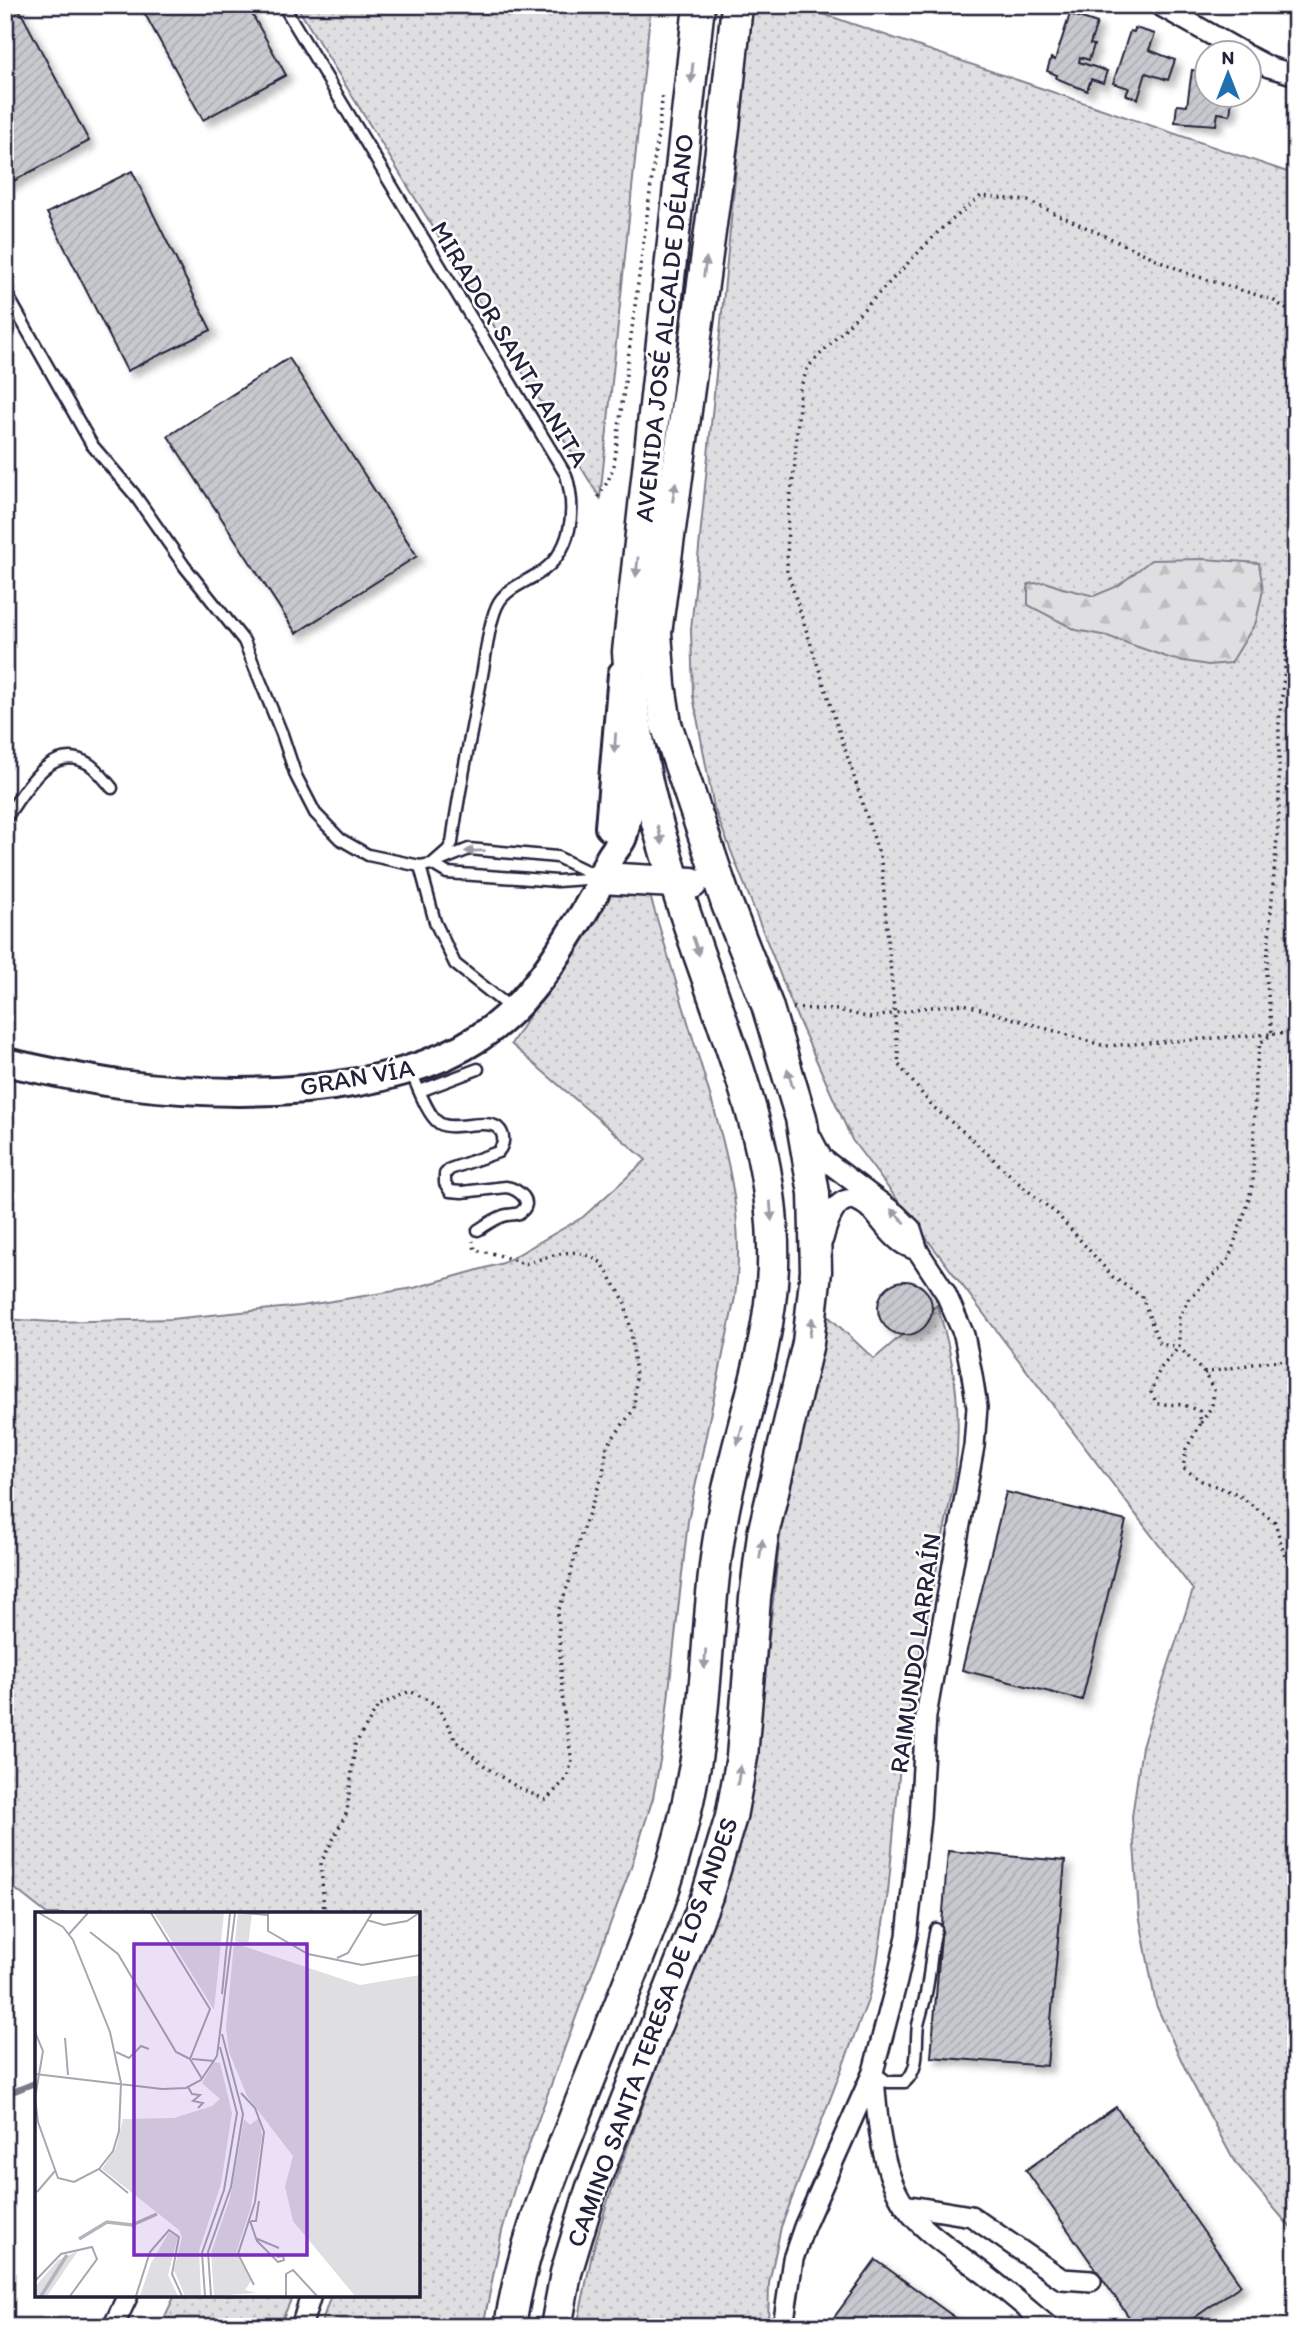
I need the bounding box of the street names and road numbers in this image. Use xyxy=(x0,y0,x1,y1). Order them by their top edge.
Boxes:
street label: AVENIDA JOSÉ ALCALDE DÉLANO xyxy=(628,132,700,524)
street label: MIRADOR SANTA ANITA xyxy=(424,215,596,473)
street label: GRAN VÍA xyxy=(297,1051,417,1103)
street label: RAIMUNDO LARRAÍN xyxy=(882,1531,948,1775)
street label: CAMINO SANTA TERESA DE LOS ANDES xyxy=(559,1813,745,2251)

